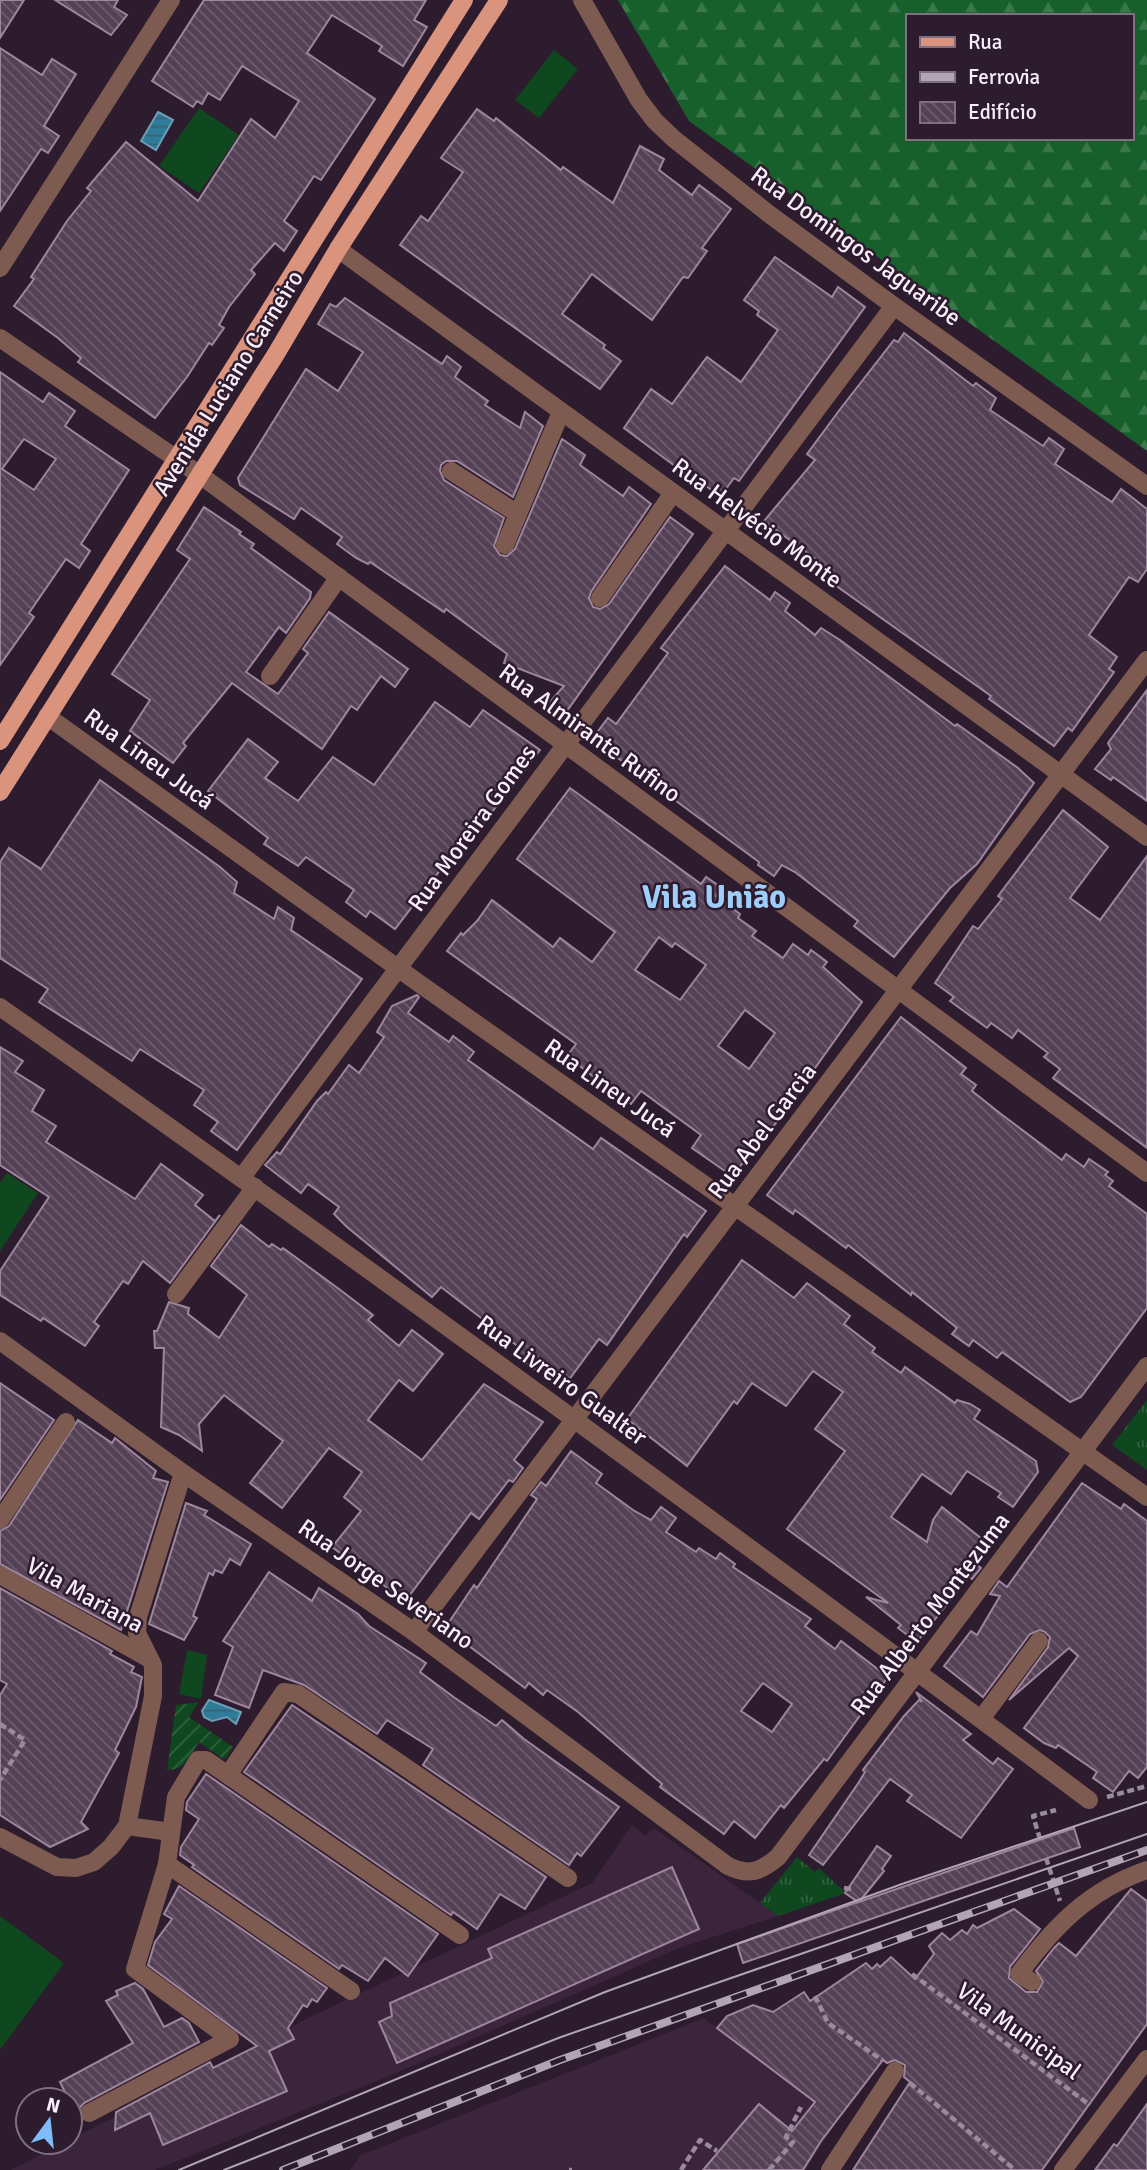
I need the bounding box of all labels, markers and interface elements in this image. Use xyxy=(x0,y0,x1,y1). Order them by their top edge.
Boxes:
legend xyxy=(906,14,1133,140)
text: Rua xyxy=(968,29,1002,55)
text: Ferrovia xyxy=(968,64,1040,90)
text: Edifício xyxy=(968,99,1037,125)
street label: Rua Domingos Jaguaribe xyxy=(745,160,967,332)
street label: Avenida Luciano Carneiro xyxy=(146,265,310,501)
street label: Rua Helvécio Monte xyxy=(666,451,848,595)
street label: Rua Almirante Rufino xyxy=(493,657,687,809)
street label: Rua Lineu Jucá xyxy=(78,702,220,816)
street label: Rua Moreira Gomes xyxy=(401,739,543,917)
district label: Vila União xyxy=(642,878,786,917)
street label: Rua Lineu Jucá xyxy=(538,1032,682,1144)
street label: Rua Abel Garcia xyxy=(701,1057,823,1205)
street label: Rua Livreiro Gualter xyxy=(471,1308,653,1452)
street label: Rua Alberto Montezuma xyxy=(844,1507,1016,1721)
street label: Rua Jorge Severiano xyxy=(292,1512,480,1656)
street label: Vila Mariana xyxy=(21,1550,149,1640)
street label: Vila Municipal xyxy=(951,1976,1087,2086)
north arrow xyxy=(14,2086,84,2156)
text: N xyxy=(44,2092,63,2119)

